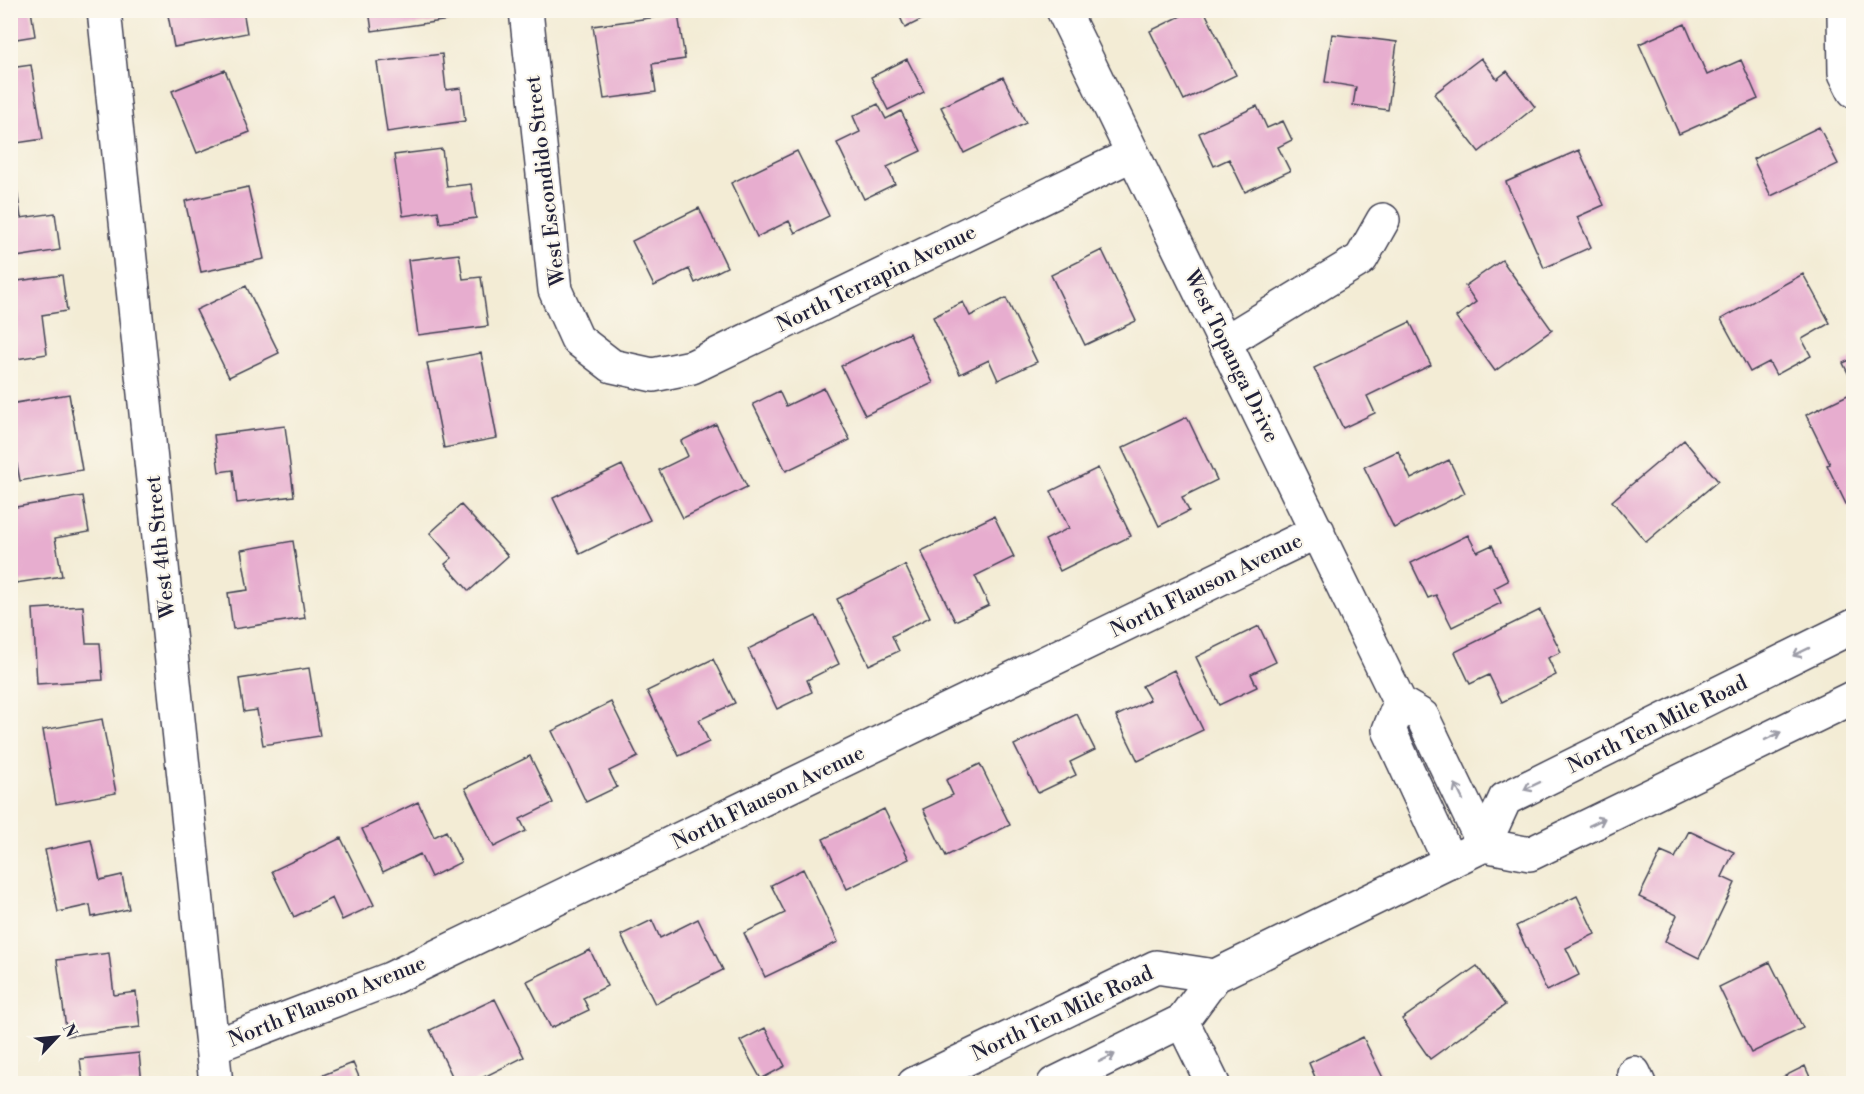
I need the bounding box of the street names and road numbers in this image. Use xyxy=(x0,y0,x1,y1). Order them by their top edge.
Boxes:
street label: West Escondido Street xyxy=(520,74,572,289)
street label: North Terrapin Avenue xyxy=(772,219,981,339)
street label: West Topanga Drive xyxy=(1178,265,1284,447)
street label: West 4th Street xyxy=(141,474,182,621)
street label: North Flauson Avenue xyxy=(1106,528,1307,644)
street label: North Ten Mile Road xyxy=(1563,670,1752,780)
street label: North Flauson Avenue xyxy=(668,740,869,856)
street label: North Flauson Avenue xyxy=(225,950,430,1054)
street label: North Ten Mile Road xyxy=(968,960,1157,1067)

